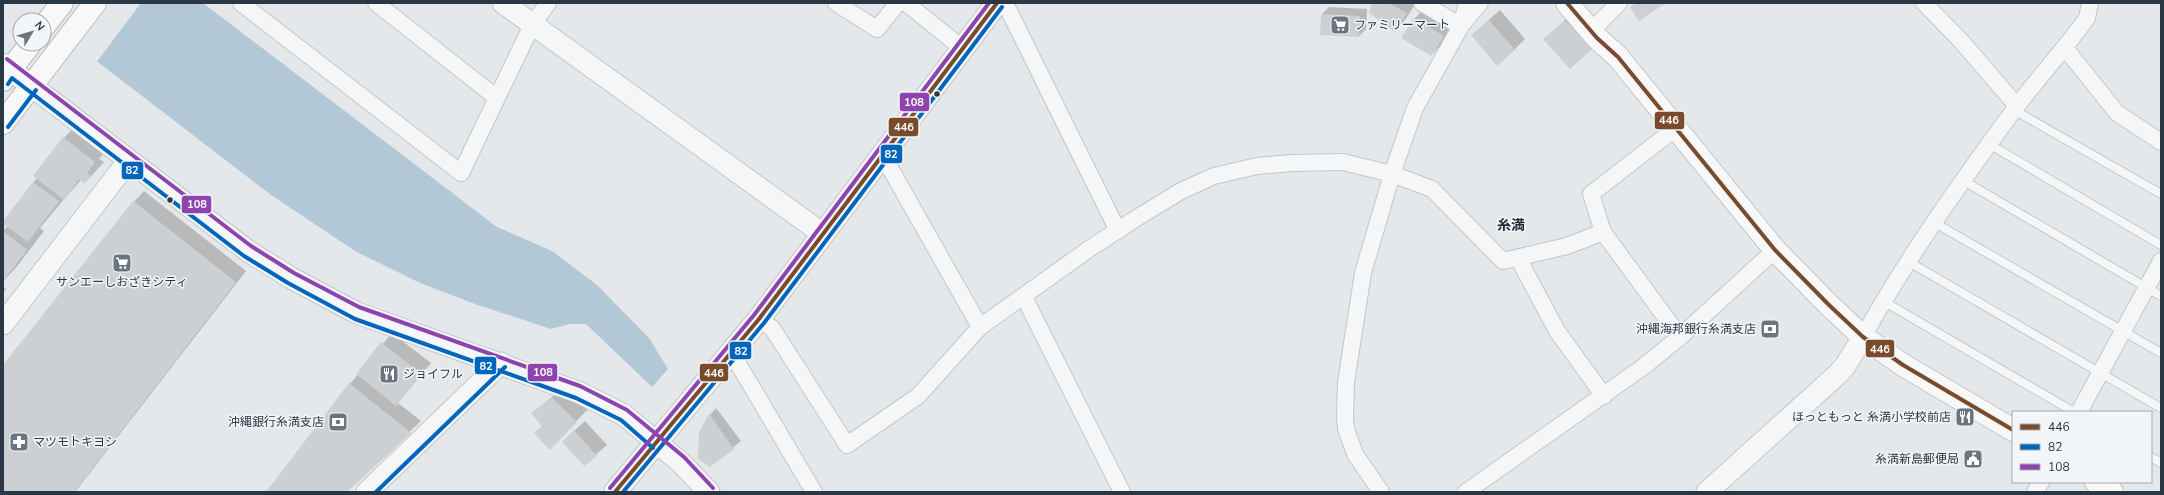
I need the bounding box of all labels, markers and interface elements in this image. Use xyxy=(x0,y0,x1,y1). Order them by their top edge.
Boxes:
north arrow xyxy=(12,12,52,52)
supermarket icon: ファミリーマート xyxy=(1329,14,1351,36)
place label: ファミリーマート xyxy=(1354,17,1450,33)
text: N xyxy=(31,18,48,34)
unlabelled marker xyxy=(932,89,942,99)
line badge: 108 xyxy=(899,92,930,112)
text: 108 xyxy=(904,95,924,110)
line badge: 446 xyxy=(1654,111,1685,130)
text: 446 xyxy=(1659,113,1679,128)
line badge: 446 xyxy=(888,117,919,137)
text: 446 xyxy=(894,120,914,135)
line badge: 82 xyxy=(880,144,903,164)
text: 82 xyxy=(884,147,898,162)
line badge: 82 xyxy=(121,161,144,180)
text: 82 xyxy=(125,163,139,178)
unlabelled marker xyxy=(165,195,175,205)
line badge: 108 xyxy=(181,195,212,214)
text: 108 xyxy=(187,197,207,212)
district label: 糸満 xyxy=(1497,216,1525,235)
supermarket icon: サンエーしおざきシティ xyxy=(111,252,133,274)
place label: サンエーしおざきシティ xyxy=(56,274,188,290)
bank icon: 沖縄海邦銀行糸満支店 xyxy=(1759,318,1781,340)
place label: 沖縄海邦銀行糸満支店 xyxy=(1636,321,1756,337)
line badge: 446 xyxy=(1865,339,1895,358)
line badge: 82 xyxy=(729,341,752,360)
text: 446 xyxy=(1870,342,1890,357)
text: 82 xyxy=(734,344,748,359)
line badge: 82 xyxy=(474,356,497,375)
text: 82 xyxy=(479,359,493,374)
restaurant icon: ジョイフル xyxy=(378,363,400,385)
line badge: 108 xyxy=(527,363,558,382)
line badge: 446 xyxy=(699,363,729,382)
text: 108 xyxy=(533,365,553,380)
place label: ジョイフル xyxy=(403,366,463,382)
text: 446 xyxy=(704,366,724,381)
restaurant icon: ほっともっと 糸満小学校前店 xyxy=(1954,406,1976,428)
place label: ほっともっと 糸満小学校前店 xyxy=(1792,409,1951,425)
bank icon: 沖縄銀行糸満支店 xyxy=(327,411,349,433)
legend xyxy=(2012,411,2152,483)
place label: 沖縄銀行糸満支店 xyxy=(228,414,324,430)
text: 446 xyxy=(2048,419,2070,435)
pharmacy icon: マツモトキヨシ xyxy=(8,431,30,453)
place label: マツモトキヨシ xyxy=(33,434,117,450)
text: 82 xyxy=(2048,439,2062,455)
public building icon: 糸満新島郵便局 xyxy=(1962,448,1984,470)
place label: 糸満新島郵便局 xyxy=(1875,451,1959,467)
text: 108 xyxy=(2048,459,2070,475)

